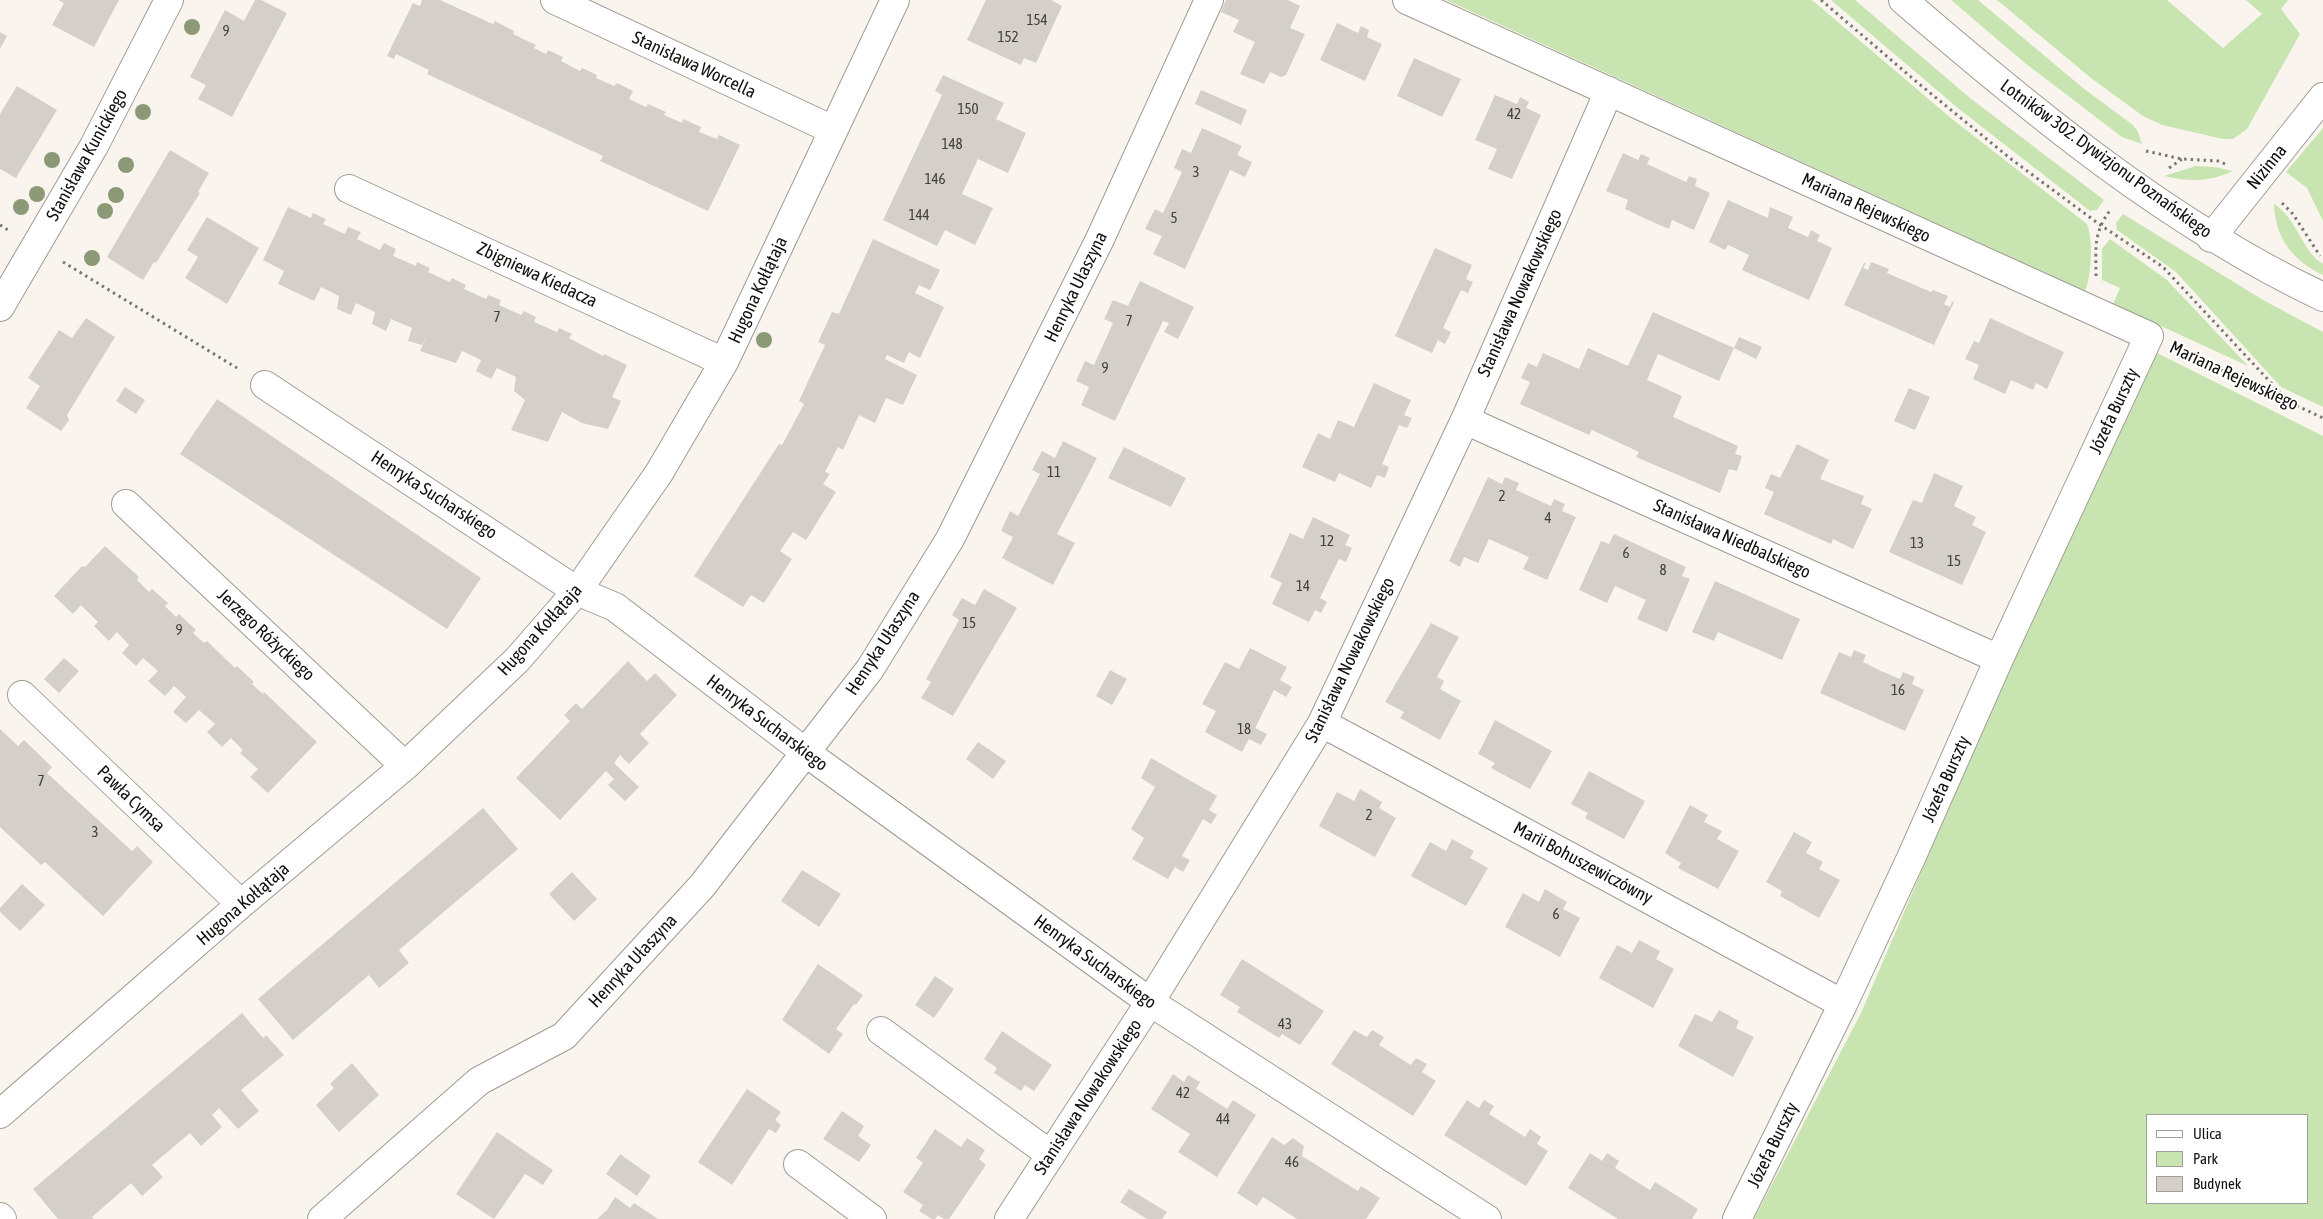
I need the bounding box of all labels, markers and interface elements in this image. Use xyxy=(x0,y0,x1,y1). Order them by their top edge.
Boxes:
house number: 154 xyxy=(1026,11,1048,29)
house number: 9 xyxy=(222,22,230,40)
street label: Stanisława Worcella xyxy=(629,27,759,103)
house number: 152 xyxy=(997,28,1019,46)
street label: Lotników 302. Dywizjonu Poznańskiego xyxy=(1996,75,2216,243)
street label: Stanisława Kunickiego xyxy=(42,85,132,225)
house number: 150 xyxy=(957,100,979,118)
house number: 42 xyxy=(1507,105,1521,123)
house number: 148 xyxy=(941,135,963,153)
street label: Nizinna xyxy=(2242,140,2292,194)
house number: 3 xyxy=(1192,163,1200,181)
street label: Mariana Rejewskiego xyxy=(1798,169,1934,247)
house number: 146 xyxy=(924,170,946,188)
house number: 144 xyxy=(908,206,930,224)
street label: Stanisława Nowakowskiego xyxy=(1473,206,1567,380)
house number: 5 xyxy=(1170,209,1178,227)
street label: Henryka Ułaszyna xyxy=(1040,228,1112,346)
street label: Hugona Kołłątaja xyxy=(724,233,792,347)
street label: Zbigniewa Kiedacza xyxy=(473,238,601,312)
house number: 7 xyxy=(493,308,501,326)
house number: 7 xyxy=(1125,312,1133,330)
street label: Mariana Rejewskiego xyxy=(2166,337,2302,415)
house number: 9 xyxy=(1101,359,1109,377)
street label: Józefa Burszty xyxy=(2085,365,2143,457)
street label: Henryka Sucharskiego xyxy=(367,446,501,544)
house number: 11 xyxy=(1047,463,1061,481)
house number: 2 xyxy=(1498,487,1506,505)
street label: Stanisława Niedbalskiego xyxy=(1650,495,1814,583)
house number: 4 xyxy=(1544,509,1552,527)
house number: 12 xyxy=(1320,532,1334,550)
house number: 13 xyxy=(1910,534,1924,552)
house number: 6 xyxy=(1622,544,1630,562)
house number: 15 xyxy=(1947,552,1961,570)
house number: 8 xyxy=(1659,561,1667,579)
street label: Stanisława Nowakowskiego xyxy=(1301,574,1399,746)
house number: 14 xyxy=(1296,577,1310,595)
street label: Hugona Kołłątaja xyxy=(493,580,587,680)
street label: Jerzego Różyckiego xyxy=(213,584,319,686)
street label: Henryka Ułaszyna xyxy=(841,587,925,699)
house number: 15 xyxy=(962,614,976,632)
house number: 9 xyxy=(175,621,183,639)
street label: Henryka Sucharskiego xyxy=(702,670,832,776)
house number: 16 xyxy=(1891,681,1905,699)
house number: 18 xyxy=(1237,720,1251,738)
street label: Józefa Burszty xyxy=(1917,732,1975,826)
street label: Pawła Cymsa xyxy=(92,761,170,837)
house number: 7 xyxy=(37,772,45,790)
house number: 2 xyxy=(1365,806,1373,824)
street label: Marii Bohuszewiczówny xyxy=(1510,817,1656,909)
house number: 3 xyxy=(91,823,99,841)
street label: Hugona Kołłątaja xyxy=(192,858,294,950)
house number: 6 xyxy=(1552,905,1560,923)
street label: Henryka Ułaszyna xyxy=(584,910,682,1012)
street label: Henryka Sucharskiego xyxy=(1030,910,1160,1014)
street label: Stanisława Nowakowskiego xyxy=(1030,1015,1146,1179)
house number: 43 xyxy=(1278,1015,1292,1033)
house number: 42 xyxy=(1176,1084,1190,1102)
street label: Józefa Burszty xyxy=(1743,1099,1803,1191)
house number: 44 xyxy=(1216,1110,1230,1128)
legend xyxy=(2146,1114,2308,1204)
text: Ulica xyxy=(2193,1125,2222,1142)
text: Park xyxy=(2193,1150,2218,1167)
house number: 46 xyxy=(1285,1153,1299,1171)
text: Budynek xyxy=(2193,1175,2241,1192)

